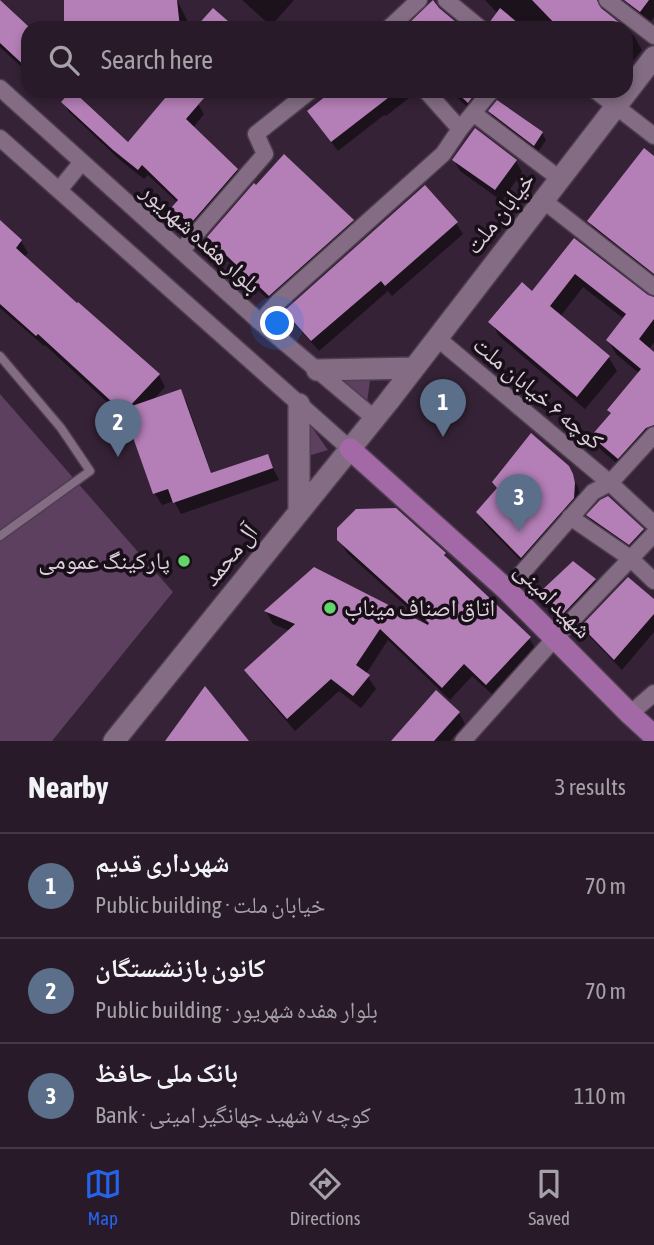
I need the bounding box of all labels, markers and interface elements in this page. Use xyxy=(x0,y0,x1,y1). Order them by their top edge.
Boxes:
search box xyxy=(21,21,633,98)
icon: search xyxy=(45,41,83,79)
text: Search here xyxy=(101,45,213,75)
street label: خیابان ملت xyxy=(459,166,541,260)
street label: بلوار هفده شهریور xyxy=(135,176,267,299)
your location xyxy=(260,306,294,340)
street label: کوچه ۶ خیابان ملت xyxy=(467,330,609,456)
pin: 1 xyxy=(420,379,466,437)
pin: 2 xyxy=(95,399,141,457)
pin: 3 xyxy=(496,474,542,532)
street label: آل محمد xyxy=(197,518,264,592)
place label: پارکینگ عمومی xyxy=(38,547,170,575)
marker: پارکینگ عمومی xyxy=(176,553,192,569)
street label: شهید امینی xyxy=(509,556,597,644)
place label: اتاق اصناف میناب xyxy=(344,594,495,622)
marker: اتاق اصناف میناب xyxy=(322,600,338,616)
text: Nearby xyxy=(28,770,108,804)
text: 3 results xyxy=(555,774,626,800)
text: شهرداری قدیم xyxy=(95,848,229,878)
text: 1 xyxy=(46,873,56,899)
text: 70 m xyxy=(585,873,626,899)
text: Public building · خیابان ملت xyxy=(95,892,325,918)
text: کانون بازنشستگان xyxy=(95,953,266,983)
text: 2 xyxy=(46,978,56,1004)
text: 70 m xyxy=(585,978,626,1004)
text: Public building · بلوار هفده شهریور xyxy=(95,997,378,1023)
text: بانک ملی حافظ xyxy=(95,1058,238,1088)
text: 3 xyxy=(46,1083,56,1109)
text: 110 m xyxy=(574,1083,626,1109)
text: Bank · کوچه ۷ شهید جهانگیر امینی xyxy=(95,1102,371,1128)
tab: Map xyxy=(84,1165,122,1229)
tab: Directions xyxy=(290,1165,360,1229)
tab: Saved xyxy=(528,1165,570,1229)

